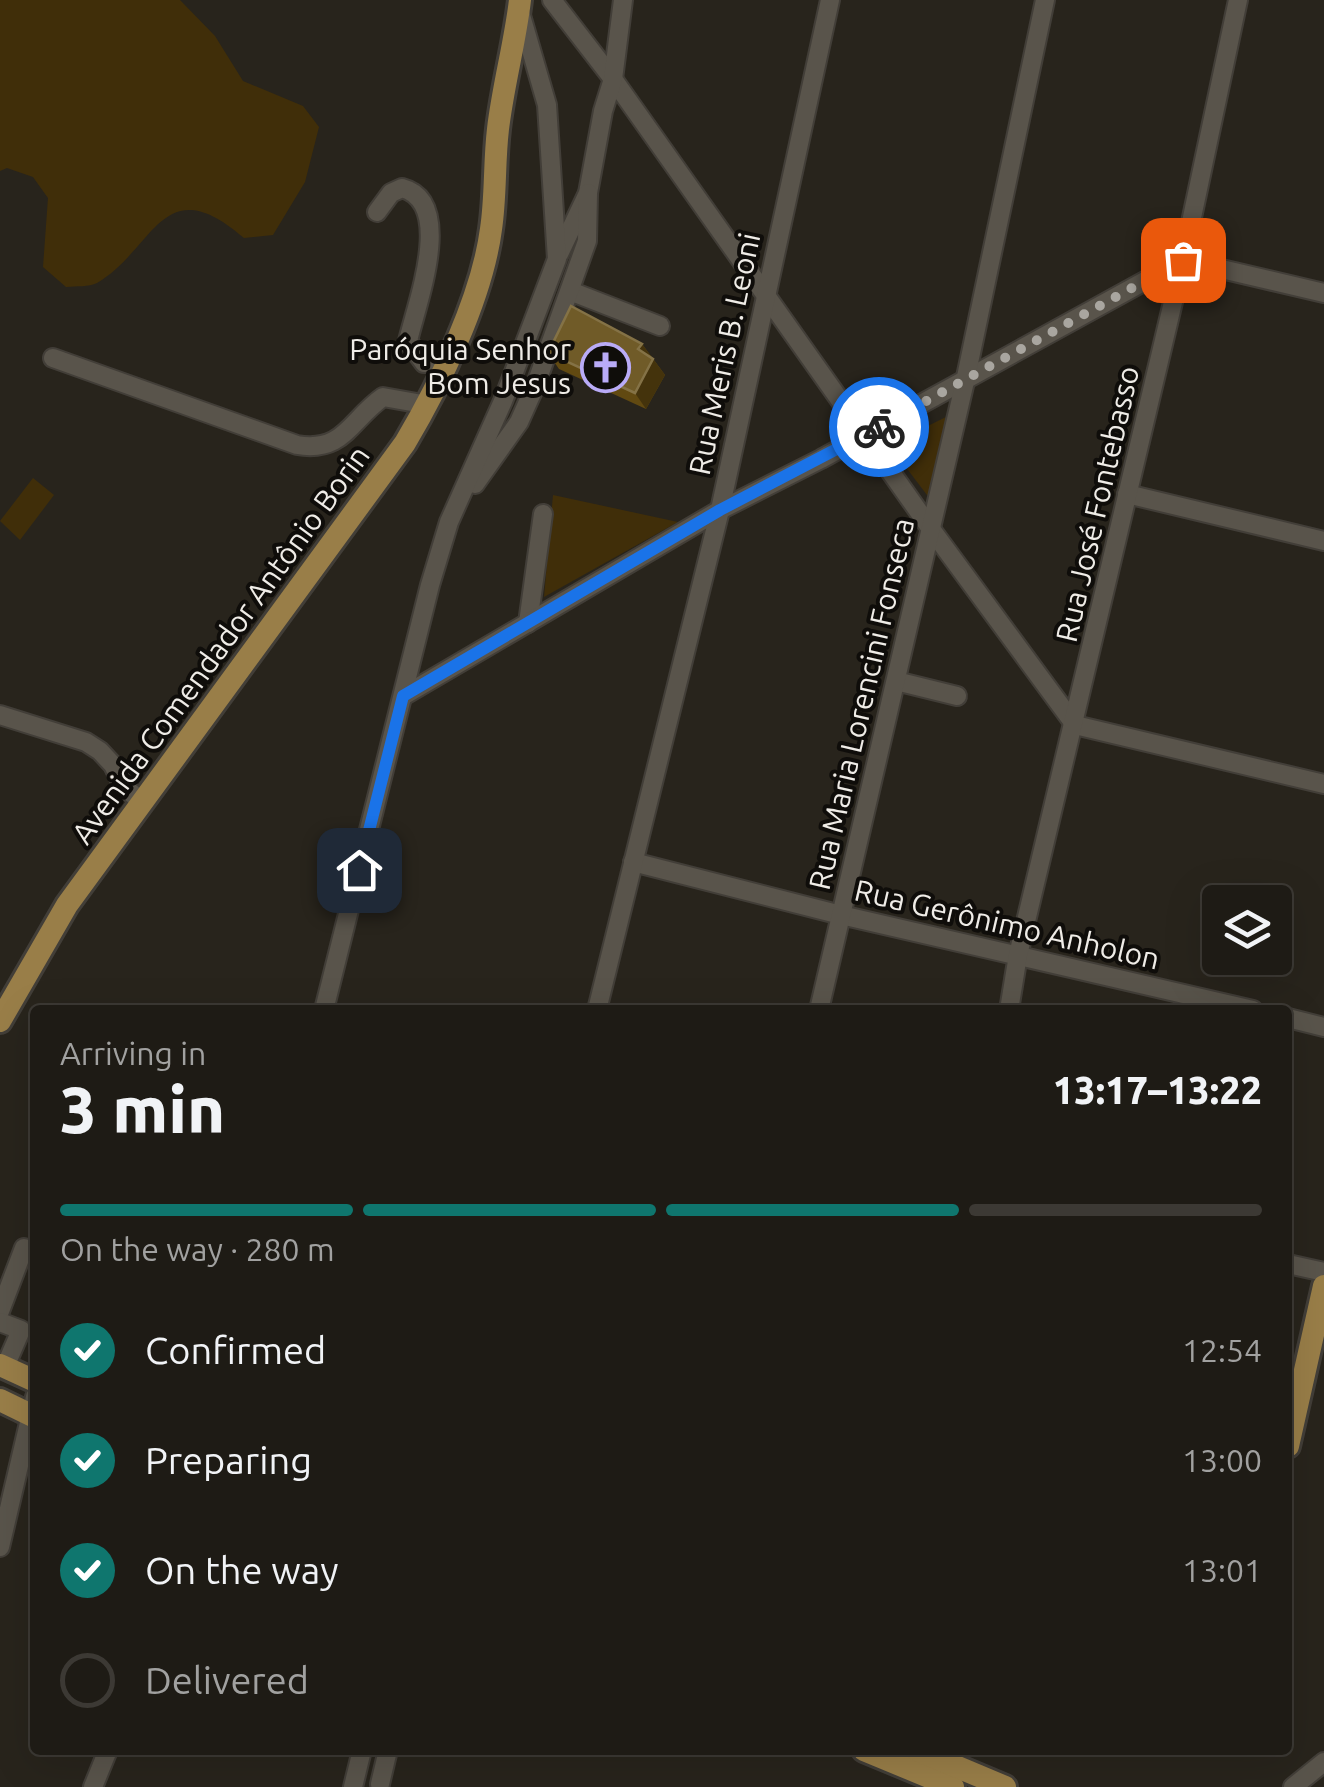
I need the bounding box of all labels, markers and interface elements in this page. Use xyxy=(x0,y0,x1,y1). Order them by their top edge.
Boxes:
pin xyxy=(1141,218,1226,303)
street label: Rua Meris B. Leoni xyxy=(682,230,766,478)
icon: bag xyxy=(1156,233,1211,288)
place label: Paróquia Senhor Bom Jesus xyxy=(349,332,572,400)
church icon: Paróquia Senhor Bom Jesus xyxy=(580,341,632,393)
street label: Rua José Fontebasso xyxy=(1049,362,1145,645)
courier xyxy=(829,377,929,477)
icon: bike xyxy=(852,400,907,455)
street label: Avenida Comendador Antônio Borin xyxy=(64,439,376,850)
street label: Rua Maria Lorencini Fonseca xyxy=(802,515,920,893)
pin xyxy=(317,828,402,913)
icon: home xyxy=(332,843,387,898)
street label: Rua Gerônimo Anholon xyxy=(851,872,1163,976)
map controls xyxy=(1202,885,1292,975)
button: layers xyxy=(1202,885,1292,975)
text: Arriving in xyxy=(60,1035,206,1071)
text: 13:17–13:22 xyxy=(1053,1069,1262,1111)
text: 3 min xyxy=(60,1072,225,1145)
text: On the way · 280 m xyxy=(60,1231,335,1267)
icon: check xyxy=(60,1323,115,1378)
text: Confirmed xyxy=(145,1329,326,1371)
text: 12:54 xyxy=(1182,1332,1262,1368)
icon: check xyxy=(60,1433,115,1488)
text: Preparing xyxy=(145,1439,312,1481)
text: 13:00 xyxy=(1182,1442,1262,1478)
icon: check xyxy=(60,1543,115,1598)
text: On the way xyxy=(145,1549,338,1591)
text: 13:01 xyxy=(1182,1552,1262,1588)
text: Delivered xyxy=(145,1659,309,1701)

